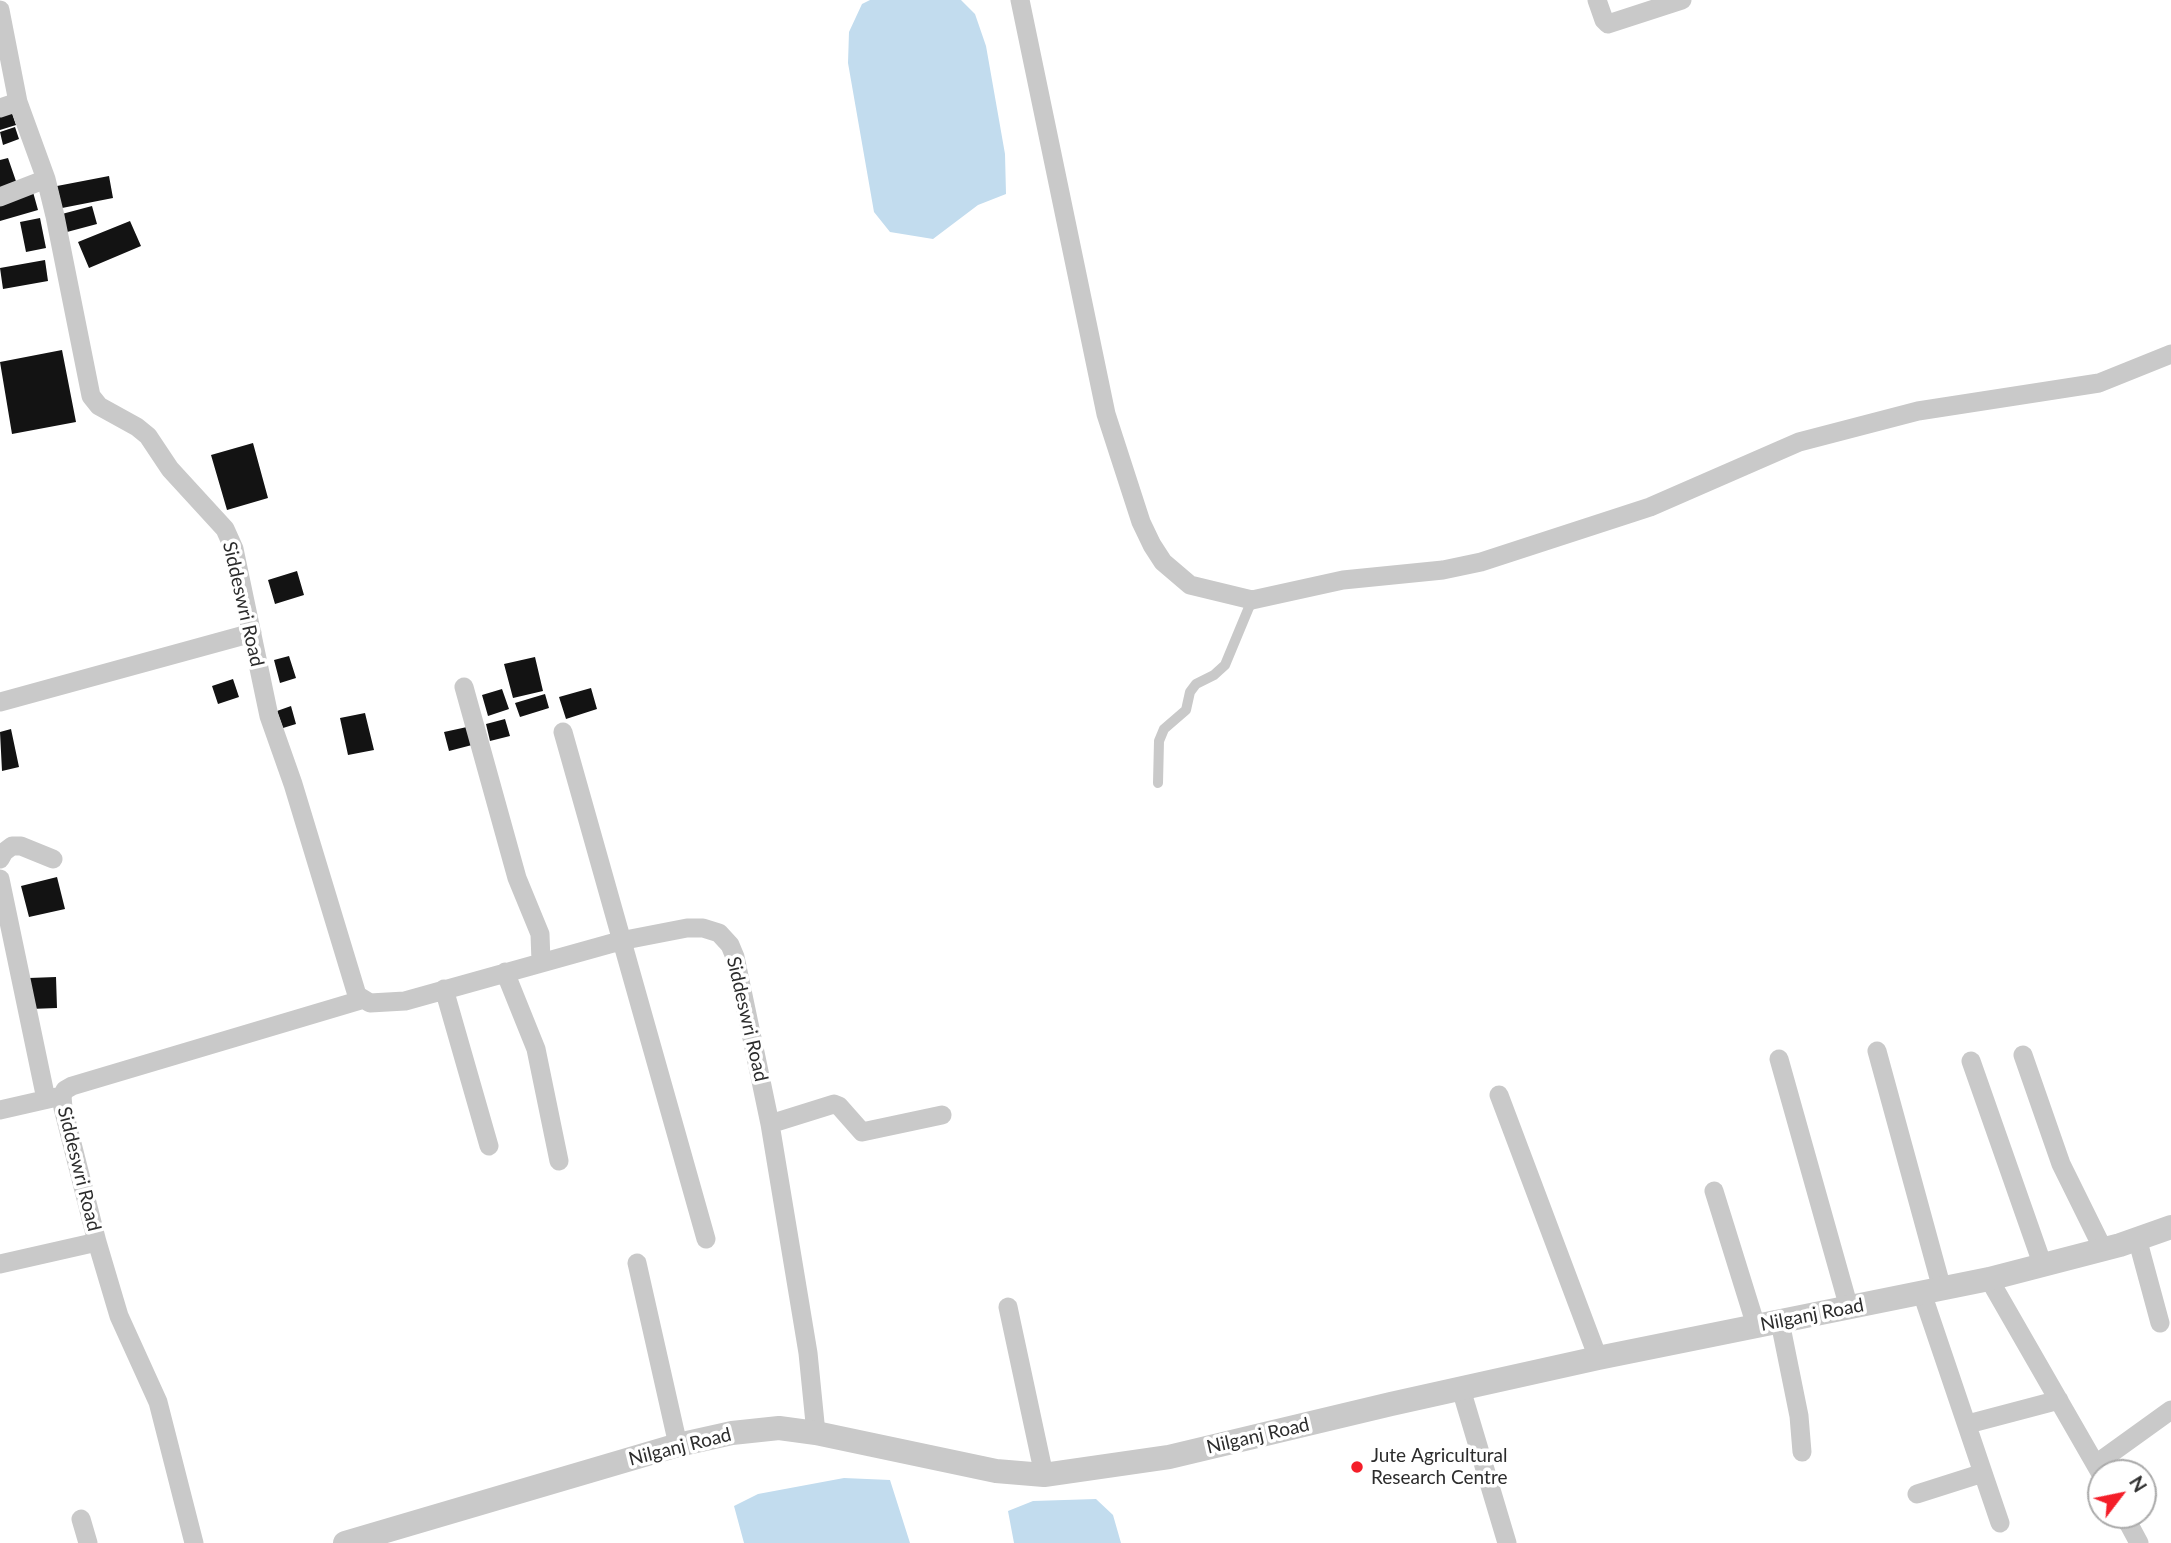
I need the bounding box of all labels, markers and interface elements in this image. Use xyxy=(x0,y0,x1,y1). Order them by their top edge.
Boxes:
street label: Siddeswri Road xyxy=(218,539,268,669)
street label: Siddeswri Road xyxy=(722,954,772,1084)
street label: Siddeswri Road xyxy=(52,1104,106,1234)
street label: Nilganj Road xyxy=(1758,1294,1866,1336)
street label: Nilganj Road xyxy=(1204,1413,1312,1459)
street label: Nilganj Road xyxy=(626,1423,734,1471)
place label: Jute Agricultural Research Centre xyxy=(1371,1445,1507,1489)
marker: Jute Agricultural Research Centre xyxy=(1349,1459,1365,1475)
north arrow xyxy=(2087,1459,2157,1529)
text: N xyxy=(2125,1471,2152,1496)

